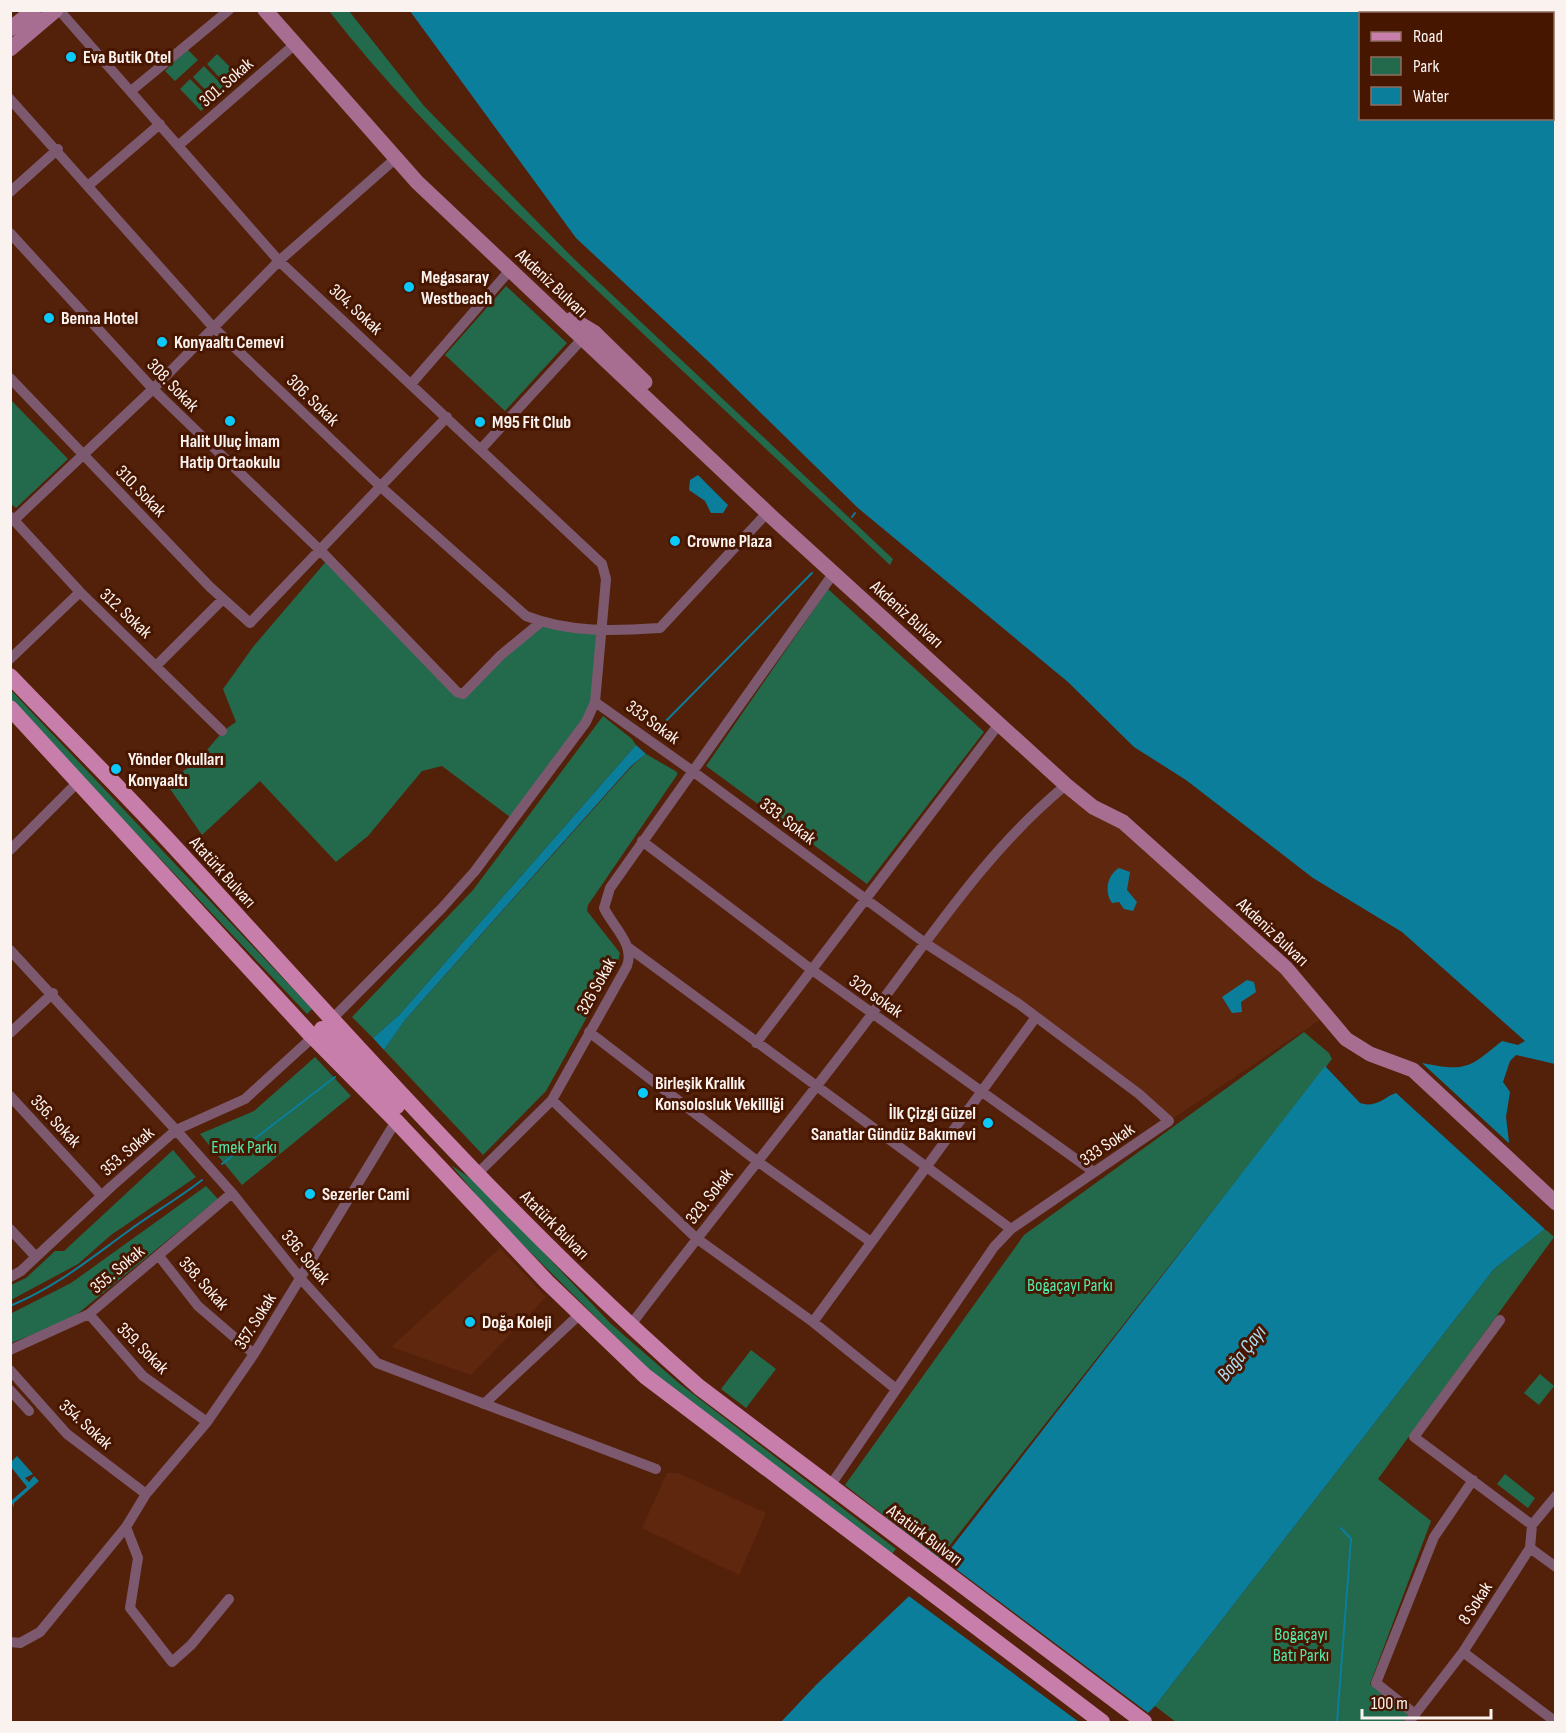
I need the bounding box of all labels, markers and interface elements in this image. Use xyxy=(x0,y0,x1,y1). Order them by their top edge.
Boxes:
legend xyxy=(1359,12,1554,120)
text: Road xyxy=(1413,26,1443,47)
place label: Eva Butik Otel xyxy=(83,47,171,68)
marker: Eva Butik Otel xyxy=(64,50,78,64)
street label: 301. Sokak xyxy=(195,53,258,111)
text: Park xyxy=(1413,56,1439,77)
text: Water xyxy=(1413,86,1449,107)
street label: Akdeniz Bulvarı xyxy=(511,244,592,322)
place label: Megasaray Westbeach xyxy=(421,267,492,309)
street label: 304. Sokak xyxy=(325,279,387,339)
marker: Megasaray Westbeach xyxy=(402,280,416,294)
place label: Benna Hotel xyxy=(61,308,138,329)
marker: Benna Hotel xyxy=(42,311,56,325)
place label: Konyaaltı Cemevi xyxy=(174,332,284,353)
marker: Konyaaltı Cemevi xyxy=(155,335,169,349)
street label: 308. Sokak xyxy=(142,355,203,416)
street label: 306. Sokak xyxy=(282,370,343,431)
place label: M95 Fit Club xyxy=(492,412,571,433)
marker: Halit Uluç İmam Hatip Ortaokulu xyxy=(223,414,237,428)
marker: M95 Fit Club xyxy=(473,415,487,429)
place label: Halit Uluç İmam Hatip Ortaokulu xyxy=(180,431,280,473)
street label: 310. Sokak xyxy=(111,461,170,522)
place label: Crowne Plaza xyxy=(687,531,772,552)
marker: Crowne Plaza xyxy=(668,534,682,548)
street label: Akdeniz Bulvarı xyxy=(865,576,947,653)
street label: 312. Sokak xyxy=(95,584,156,643)
street label: 333 Sokak xyxy=(622,696,684,749)
place label: Yönder Okulları Konyaaltı xyxy=(128,749,224,791)
marker: Yönder Okulları Konyaaltı xyxy=(109,762,123,776)
street label: 333. Sokak xyxy=(756,794,820,849)
street label: Atatürk Bulvarı xyxy=(184,831,260,912)
street label: Akdeniz Bulvarı xyxy=(1232,893,1313,971)
street label: 326 Sokak xyxy=(572,954,621,1018)
street label: 320 sokak xyxy=(845,970,907,1022)
place label: Birleşik Krallık Konsolosluk Vekilliği xyxy=(655,1073,784,1115)
marker: Birleşik Krallık Konsolosluk Vekilliği xyxy=(636,1086,650,1100)
street label: 356. Sokak xyxy=(26,1091,85,1152)
place label: İlk Çizgi Güzel Sanatlar Gündüz Bakımevi xyxy=(811,1103,976,1145)
marker: İlk Çizgi Güzel Sanatlar Gündüz Bakımevi xyxy=(981,1116,995,1130)
street label: 333 Sokak xyxy=(1076,1118,1139,1170)
street label: 353. Sokak xyxy=(96,1122,159,1180)
park label: Emek Parkı xyxy=(211,1137,277,1158)
street label: 329. Sokak xyxy=(681,1164,738,1228)
place label: Sezerler Cami xyxy=(322,1184,409,1205)
street label: Atatürk Bulvarı xyxy=(515,1186,594,1264)
marker: Sezerler Cami xyxy=(303,1187,317,1201)
street label: 336. Sokak xyxy=(277,1226,335,1289)
street label: 355. Sokak xyxy=(86,1241,149,1298)
street label: 358. Sokak xyxy=(174,1252,233,1314)
park label: Boğaçayı Parkı xyxy=(1027,1275,1113,1296)
street label: 357. Sokak xyxy=(230,1289,281,1353)
place label: Doğa Koleji xyxy=(482,1312,552,1333)
marker: Doğa Koleji xyxy=(463,1315,477,1329)
street label: 359. Sokak xyxy=(112,1318,173,1379)
water label: Boğa Çayı xyxy=(1212,1321,1272,1386)
street label: 354. Sokak xyxy=(55,1395,117,1454)
street label: Atatürk Bulvarı xyxy=(882,1500,967,1571)
street label: 8 Sokak xyxy=(1454,1578,1497,1629)
park label: Boğaçayı Batı Parkı xyxy=(1273,1624,1329,1666)
scale bar xyxy=(1362,1682,1491,1720)
text: 100 m xyxy=(1371,1693,1408,1714)

